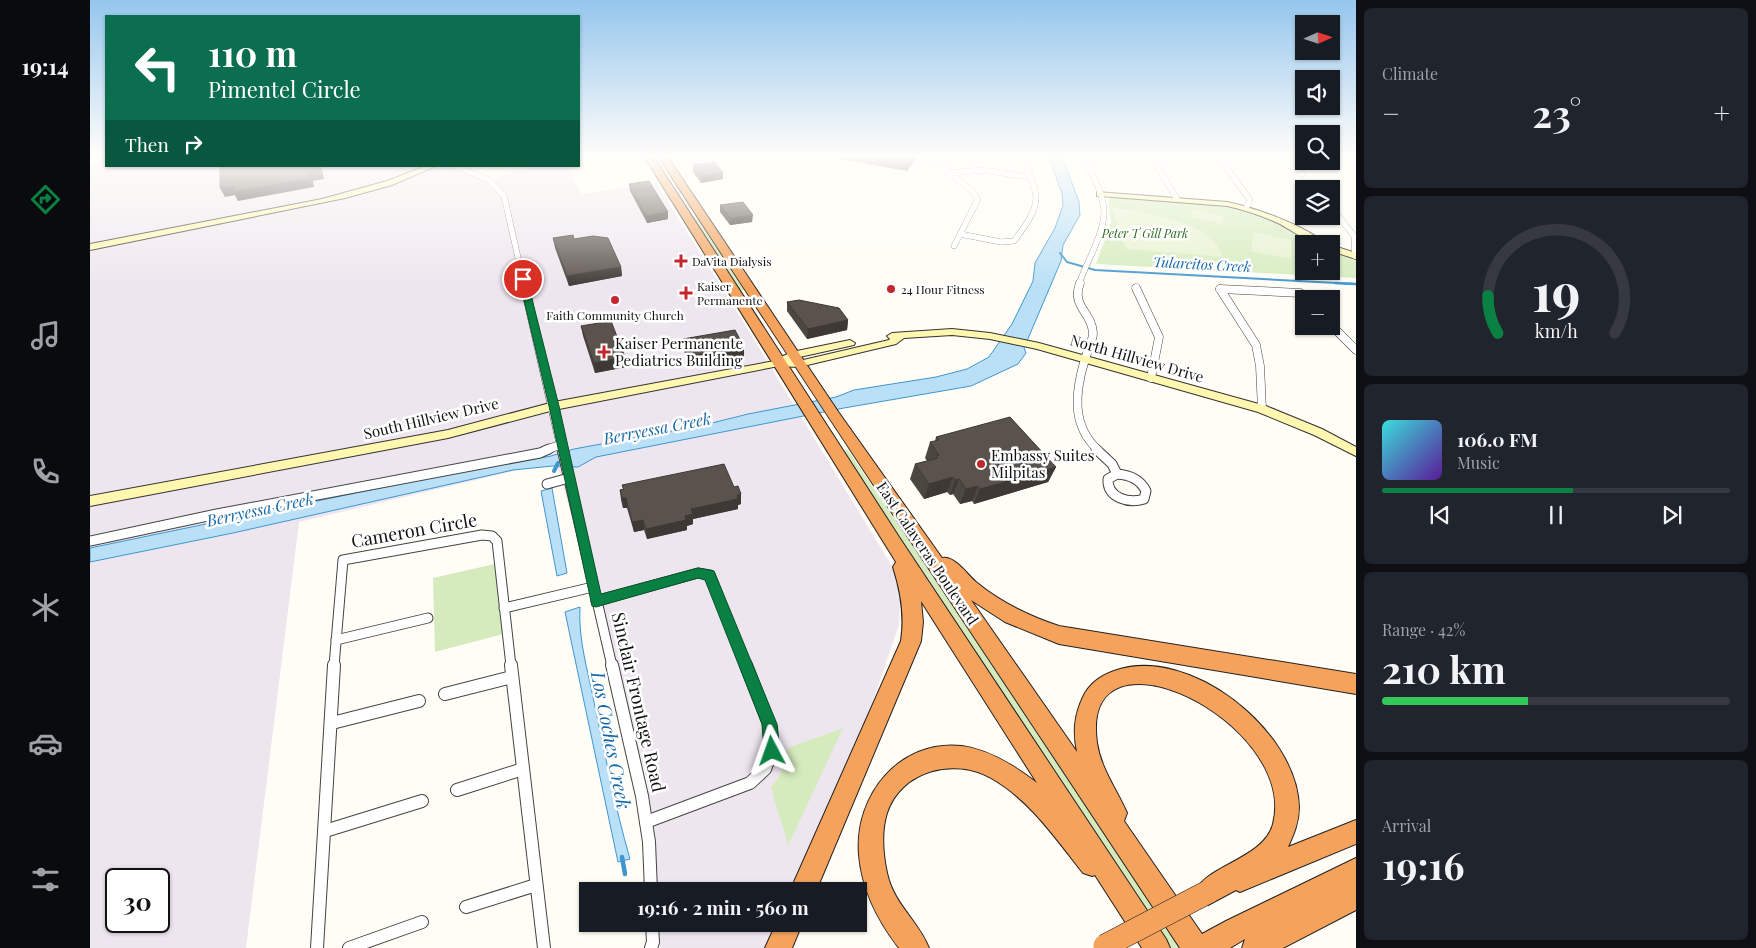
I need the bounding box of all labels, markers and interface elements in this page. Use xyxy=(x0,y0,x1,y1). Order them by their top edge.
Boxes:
north arrow xyxy=(1295,15,1340,60)
map controls xyxy=(1295,15,1340,335)
text: 110 m xyxy=(208,29,297,76)
icon: left xyxy=(125,35,190,100)
text: 19:14 xyxy=(21,51,69,81)
text: Climate xyxy=(1382,63,1438,84)
button: sound xyxy=(1295,70,1340,115)
text: Pimentel Circle xyxy=(208,74,361,104)
text: 23° xyxy=(1532,87,1581,138)
text: − xyxy=(1382,94,1400,131)
text: + xyxy=(1714,94,1730,131)
button: search xyxy=(1295,125,1340,170)
icon: right xyxy=(179,130,207,158)
text: Then xyxy=(125,131,169,157)
button: layers xyxy=(1295,180,1340,225)
icon: directions xyxy=(28,182,63,217)
park label: Peter T Gill Park xyxy=(1101,225,1188,241)
button: + xyxy=(1295,235,1340,280)
water label: Tularcitos Creek xyxy=(1153,252,1251,276)
place label: DaVita Dialysis xyxy=(692,253,772,269)
marker: DaVita Dialysis xyxy=(674,254,688,268)
text: 19 xyxy=(1532,256,1580,325)
pin xyxy=(502,258,544,300)
icon: arrive xyxy=(509,265,537,293)
place label: Kaiser Permanente xyxy=(697,278,763,308)
place label: 24 Hour Fitness xyxy=(901,281,985,297)
marker: 24 Hour Fitness xyxy=(885,283,897,295)
marker: Kaiser Permanente xyxy=(679,286,693,300)
button: − xyxy=(1295,290,1340,335)
marker: Faith Community Church xyxy=(609,294,621,306)
place label: Faith Community Church xyxy=(546,307,684,323)
icon: music xyxy=(28,318,63,353)
text: km/h xyxy=(1535,319,1578,342)
street label: North Hillview Drive xyxy=(1068,329,1206,387)
place label: Kaiser Permanente Pediatrics Building xyxy=(615,333,743,370)
marker: Kaiser Permanente Pediatrics Building xyxy=(597,345,611,359)
street label: South Hillview Drive xyxy=(361,393,501,443)
water label: Berryessa Creek xyxy=(601,407,712,449)
text: 106.0 FM xyxy=(1457,426,1538,452)
place label: Embassy Suites Milpitas xyxy=(991,445,1095,482)
text: Music xyxy=(1457,452,1500,473)
icon: phone xyxy=(28,454,63,489)
marker: Embassy Suites Milpitas xyxy=(975,458,987,470)
street label: East Calaveras Boulevard xyxy=(873,477,984,629)
water label: Berryessa Creek xyxy=(204,487,315,531)
icon: previous xyxy=(1426,501,1454,529)
icon: pause xyxy=(1542,501,1570,529)
icon: next xyxy=(1658,501,1686,529)
street label: Cameron Circle xyxy=(349,507,479,553)
icon: climate xyxy=(28,590,63,625)
street label: Sinclair Frontage Road xyxy=(607,610,671,795)
text: Range · 42% xyxy=(1382,619,1465,640)
text: 210 km xyxy=(1382,643,1506,694)
water label: Los Coches Creek xyxy=(586,668,638,811)
position arrow xyxy=(745,724,797,776)
icon: car xyxy=(28,726,63,761)
text: Arrival xyxy=(1382,815,1431,836)
text: 19:16 xyxy=(1382,839,1464,890)
icon: filters xyxy=(28,862,63,897)
speed limit sign: 30 xyxy=(105,868,170,933)
text: 19:16 · 2 min · 560 m xyxy=(637,894,809,920)

